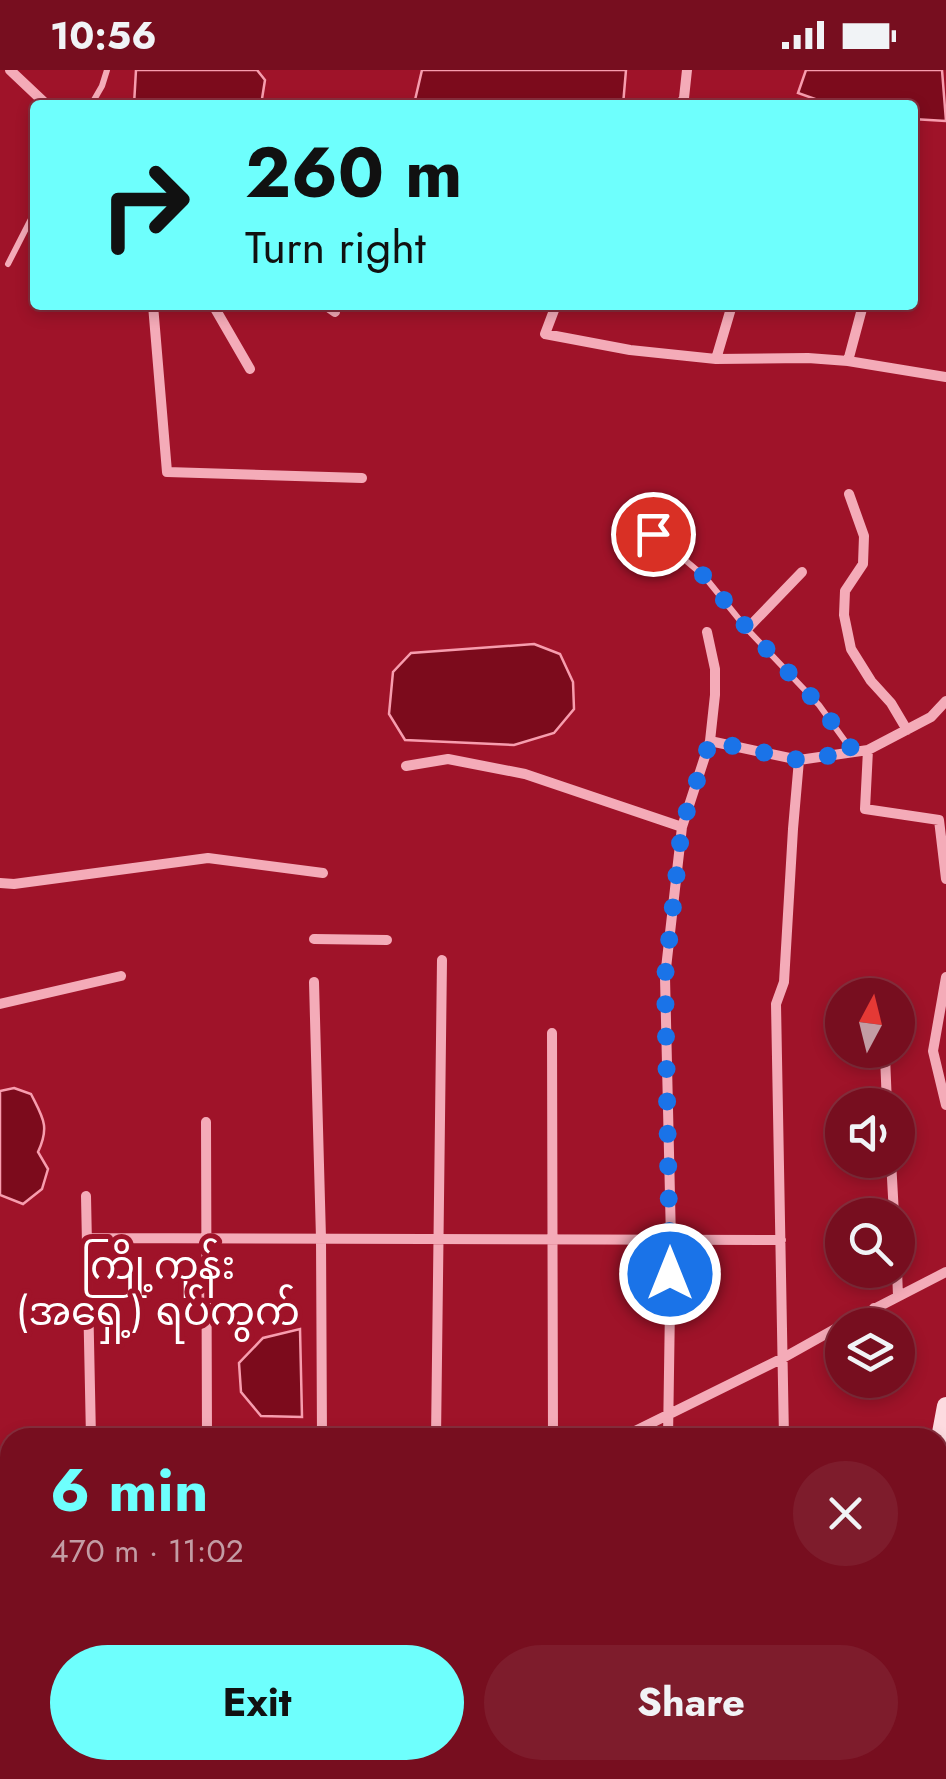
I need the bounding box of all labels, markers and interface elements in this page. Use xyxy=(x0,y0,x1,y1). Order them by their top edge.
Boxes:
text: 10:56 xyxy=(50,8,157,63)
text: 260 m xyxy=(245,122,463,223)
icon: right xyxy=(80,140,210,270)
text: Turn right xyxy=(245,215,426,280)
pin xyxy=(611,492,696,577)
icon: arrive xyxy=(626,507,681,562)
north arrow xyxy=(825,978,915,1068)
map controls xyxy=(825,978,915,1398)
button: sound xyxy=(825,1088,915,1178)
button: search xyxy=(825,1198,915,1288)
position arrow xyxy=(618,1222,722,1326)
district label: ကြို့ကုန်း (အရှေ့) ရပ်ကွက် xyxy=(16,1236,300,1344)
button: layers xyxy=(825,1308,915,1398)
text: 6 min xyxy=(50,1447,208,1534)
button: close xyxy=(793,1461,898,1566)
text: 470 m · 11:02 xyxy=(50,1528,244,1574)
button: Exit xyxy=(50,1645,464,1760)
button: Share xyxy=(484,1645,898,1760)

